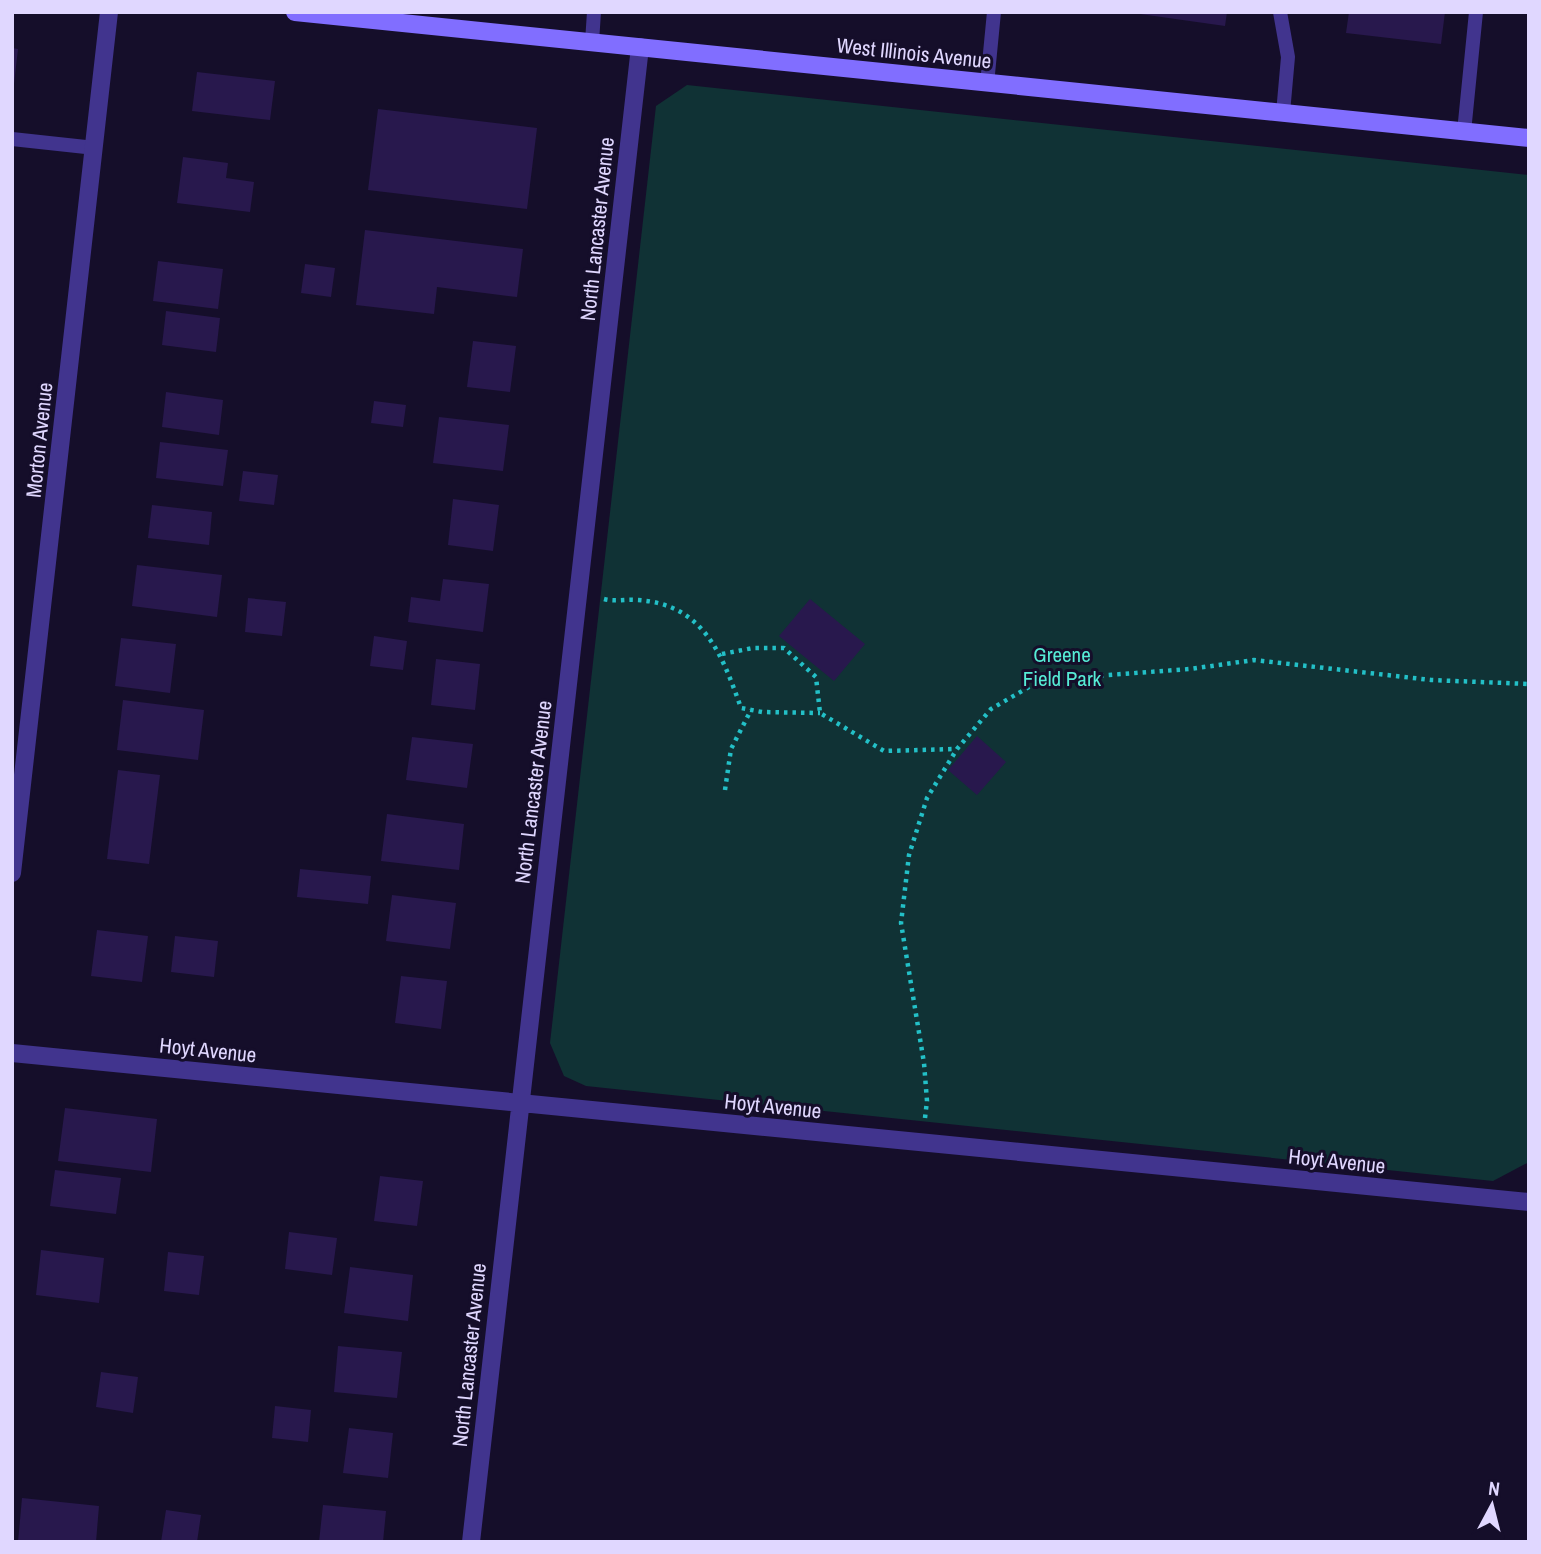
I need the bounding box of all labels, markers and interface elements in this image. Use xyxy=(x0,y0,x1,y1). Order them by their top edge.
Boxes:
street label: West Illinois Avenue xyxy=(835,30,993,76)
street label: North Lancaster Avenue xyxy=(573,136,621,322)
street label: Morton Avenue xyxy=(19,381,59,499)
park label: Greene Field Park xyxy=(1023,640,1102,693)
street label: North Lancaster Avenue xyxy=(507,699,559,885)
street label: Hoyt Avenue xyxy=(158,1030,258,1070)
street label: Hoyt Avenue xyxy=(723,1086,823,1126)
street label: Hoyt Avenue xyxy=(1287,1141,1387,1181)
street label: North Lancaster Avenue xyxy=(445,1262,493,1448)
north arrow xyxy=(1457,1470,1527,1540)
text: N xyxy=(1487,1475,1501,1502)

